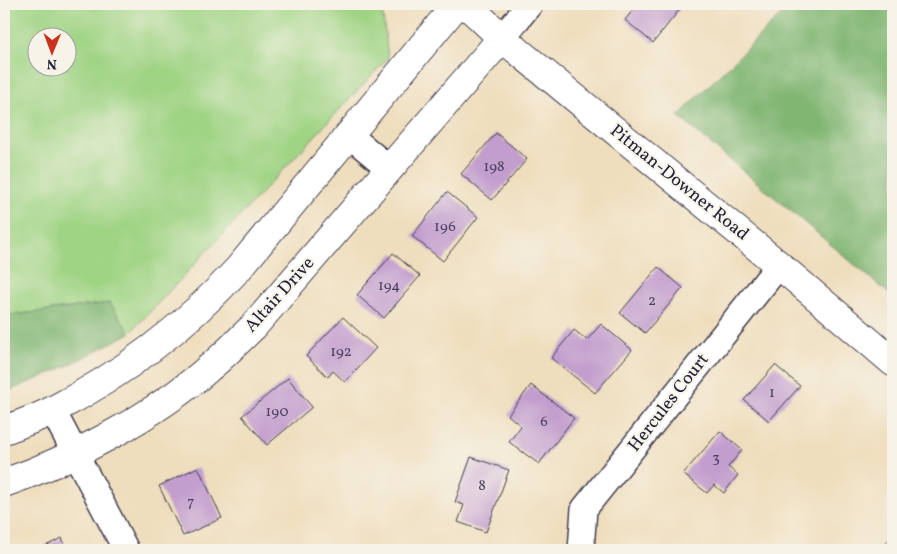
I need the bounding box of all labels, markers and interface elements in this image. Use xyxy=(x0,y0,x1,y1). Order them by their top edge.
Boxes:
north arrow xyxy=(28,28,78,78)
text: N xyxy=(47,54,57,73)
street label: Pitman-Downer Road xyxy=(604,119,754,247)
house number: 198 xyxy=(483,157,505,178)
house number: 196 xyxy=(434,217,456,238)
street label: Altair Drive xyxy=(239,252,321,338)
house number: 194 xyxy=(378,276,400,297)
house number: 2 xyxy=(648,291,656,312)
house number: 192 xyxy=(330,342,352,363)
street label: Hercules Court xyxy=(623,349,715,457)
house number: 1 xyxy=(769,383,775,404)
house number: 190 xyxy=(266,402,288,423)
house number: 6 xyxy=(540,412,548,433)
house number: 3 xyxy=(712,448,720,469)
house number: 8 xyxy=(478,476,486,497)
house number: 7 xyxy=(187,492,195,513)

